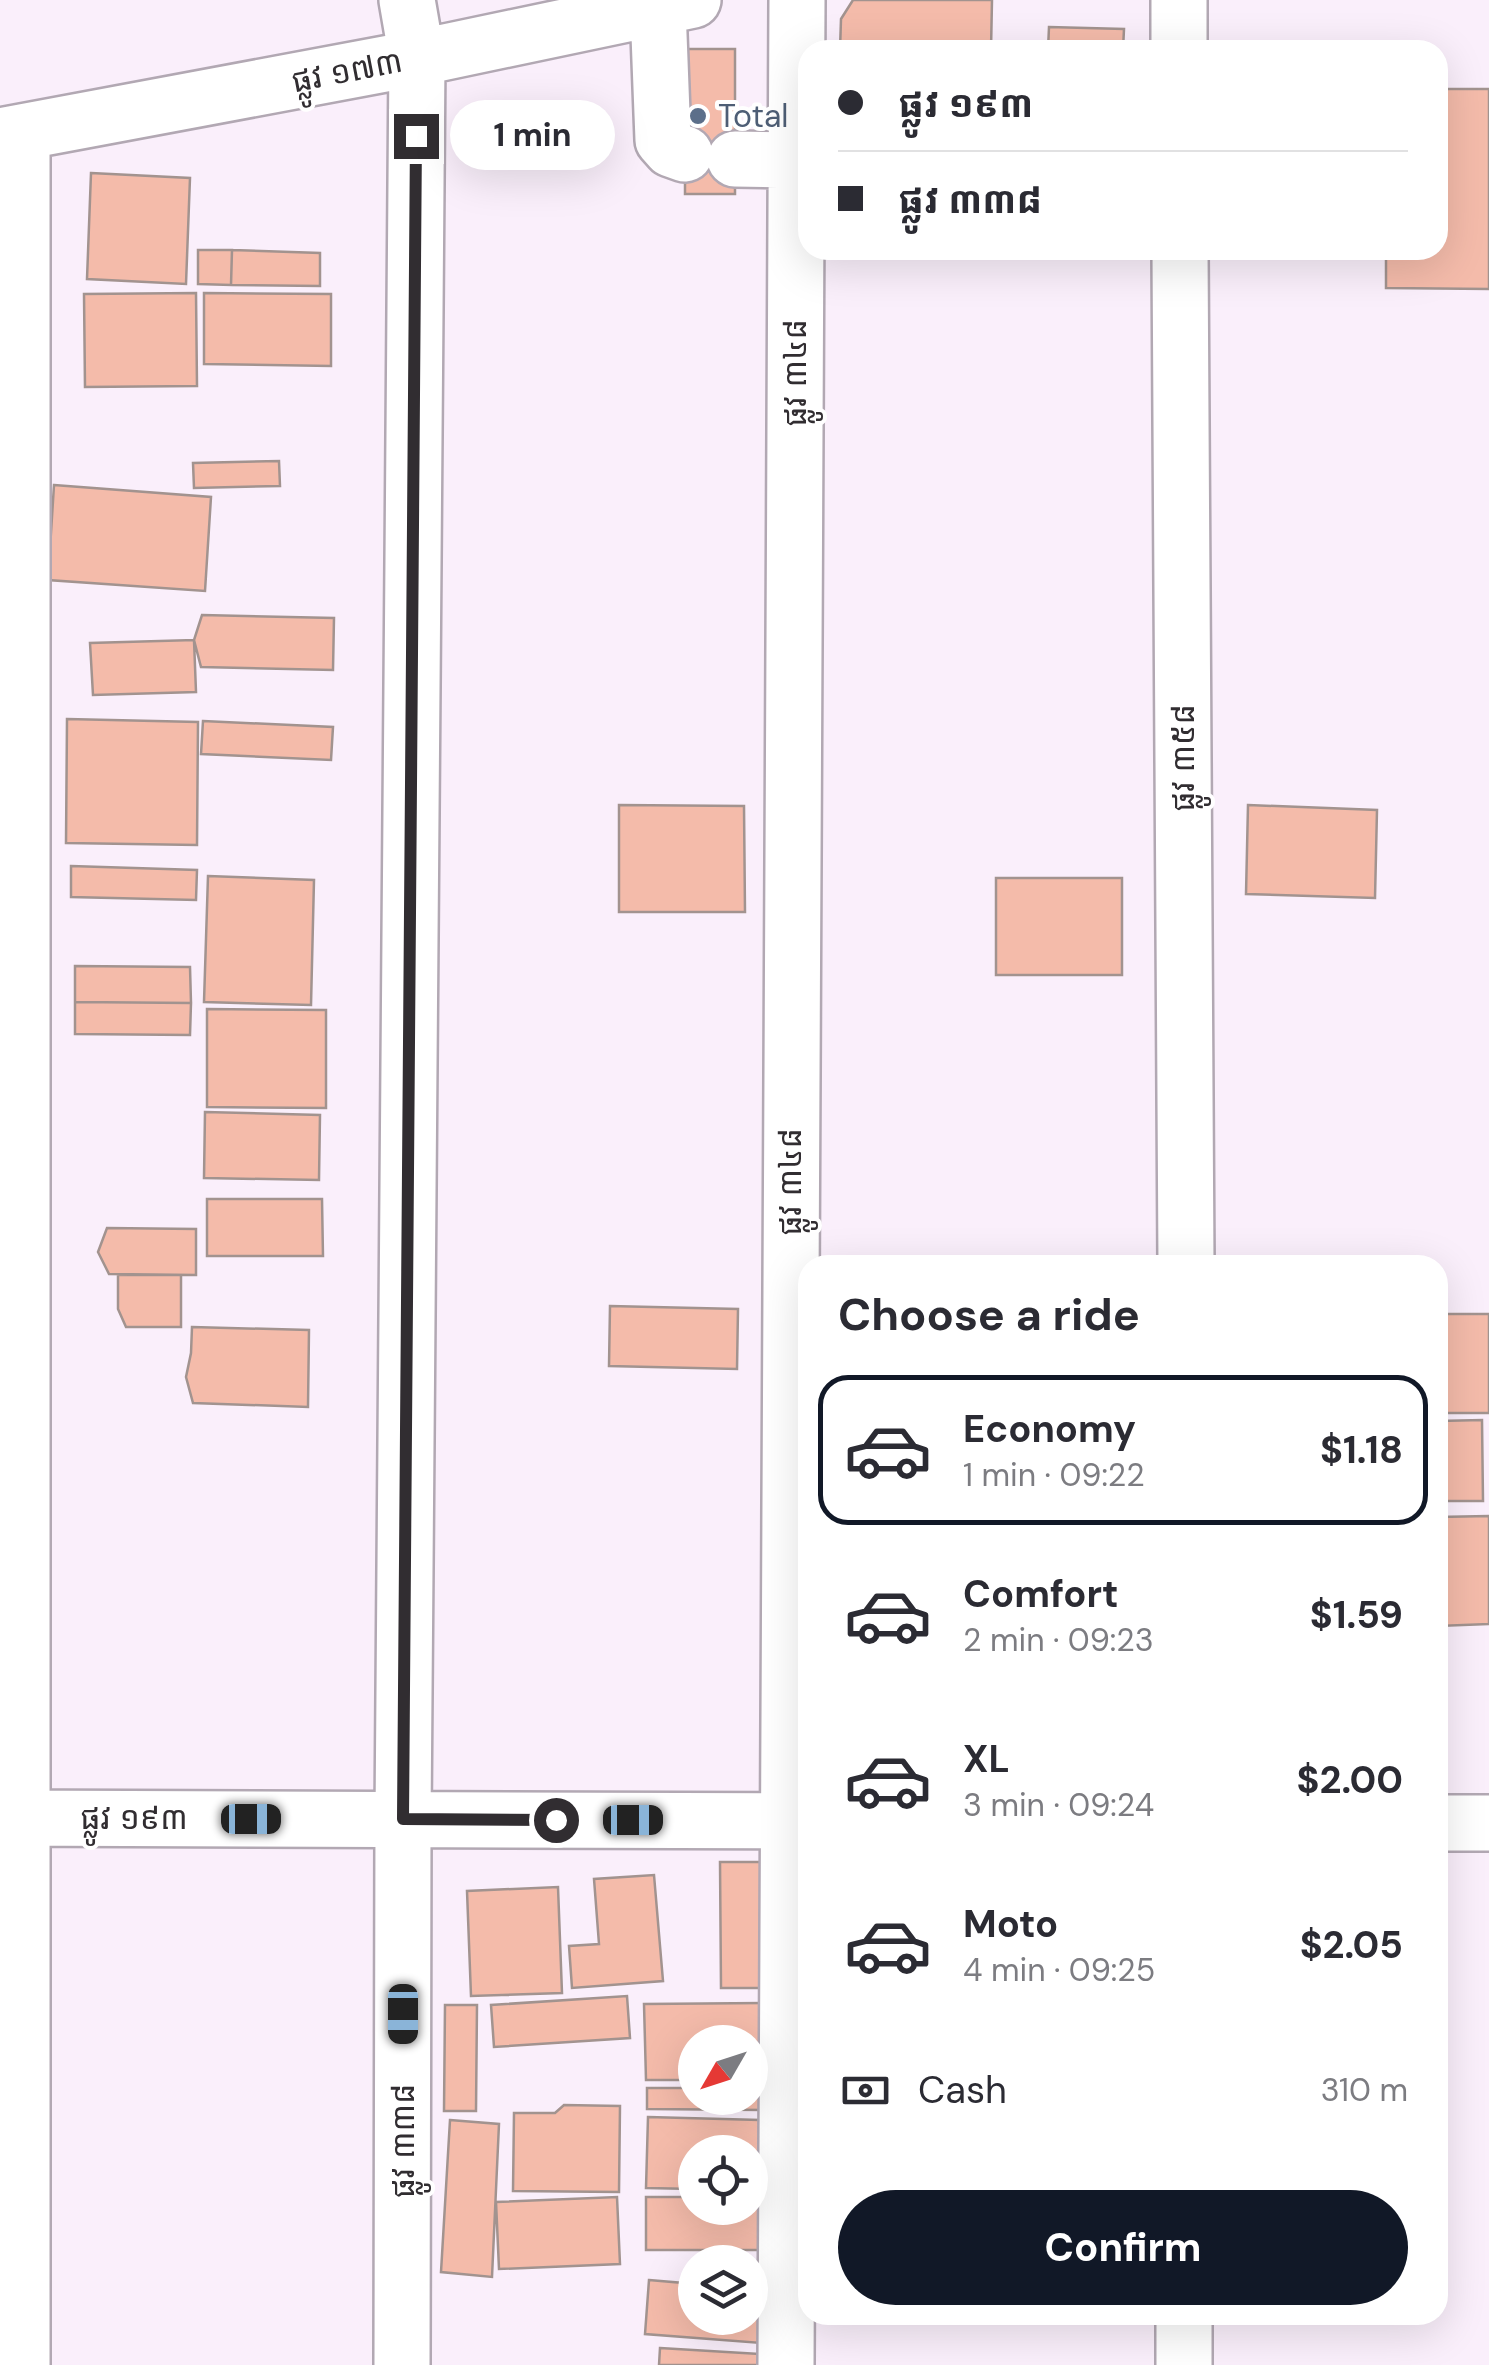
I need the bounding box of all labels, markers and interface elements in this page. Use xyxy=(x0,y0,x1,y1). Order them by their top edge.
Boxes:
street label: ផ្លូវ ១៧៣ xyxy=(288,40,407,110)
text: ផ្លូវ ១៩៣ xyxy=(898,79,1033,129)
place label: Total xyxy=(718,95,789,137)
callout: 1 min xyxy=(451,101,616,171)
marker: Total xyxy=(687,105,709,127)
route end xyxy=(394,114,439,159)
text: 1 min xyxy=(494,114,571,156)
text: ផ្លូវ ៣៣៨ xyxy=(898,175,1042,225)
street label: ផ្លូវ ៣៤៨ xyxy=(774,319,823,427)
street label: ផ្លូវ ៣៥៨ xyxy=(1162,704,1211,812)
street label: ផ្លូវ ៣៤៨ xyxy=(769,1128,818,1236)
text: Choose a ride xyxy=(838,1285,1140,1344)
text: Economy xyxy=(963,1404,1136,1454)
icon: car xyxy=(843,1405,933,1495)
text: $1.18 xyxy=(1320,1425,1403,1475)
text: 1 min · 09:22 xyxy=(963,1454,1145,1496)
text: Comfort xyxy=(963,1569,1119,1619)
icon: car xyxy=(843,1570,933,1660)
text: $1.59 xyxy=(1310,1590,1403,1640)
text: 2 min · 09:23 xyxy=(963,1619,1154,1661)
text: XL xyxy=(963,1734,1010,1784)
icon: car xyxy=(843,1735,933,1825)
text: $2.00 xyxy=(1297,1755,1403,1805)
text: 3 min · 09:24 xyxy=(963,1784,1154,1826)
street label: ផ្លូវ ១៩៣ xyxy=(80,1797,188,1846)
route start xyxy=(534,1798,579,1843)
car xyxy=(221,1804,281,1834)
car xyxy=(603,1805,663,1835)
text: Moto xyxy=(963,1899,1058,1949)
icon: car xyxy=(843,1900,933,1990)
text: $2.05 xyxy=(1300,1920,1403,1970)
text: 4 min · 09:25 xyxy=(963,1949,1155,1991)
car xyxy=(388,1984,418,2044)
north arrow xyxy=(678,2025,768,2115)
map controls xyxy=(678,2025,768,2335)
icon: cash xyxy=(838,2063,893,2118)
text: Cash xyxy=(918,2065,1007,2115)
text: 310 m xyxy=(1321,2069,1408,2111)
street label: ផ្លូវ ៣៣៨ xyxy=(382,2084,431,2198)
button: locate xyxy=(678,2135,768,2225)
button: Confirm xyxy=(838,2190,1408,2305)
button: layers xyxy=(678,2245,768,2335)

